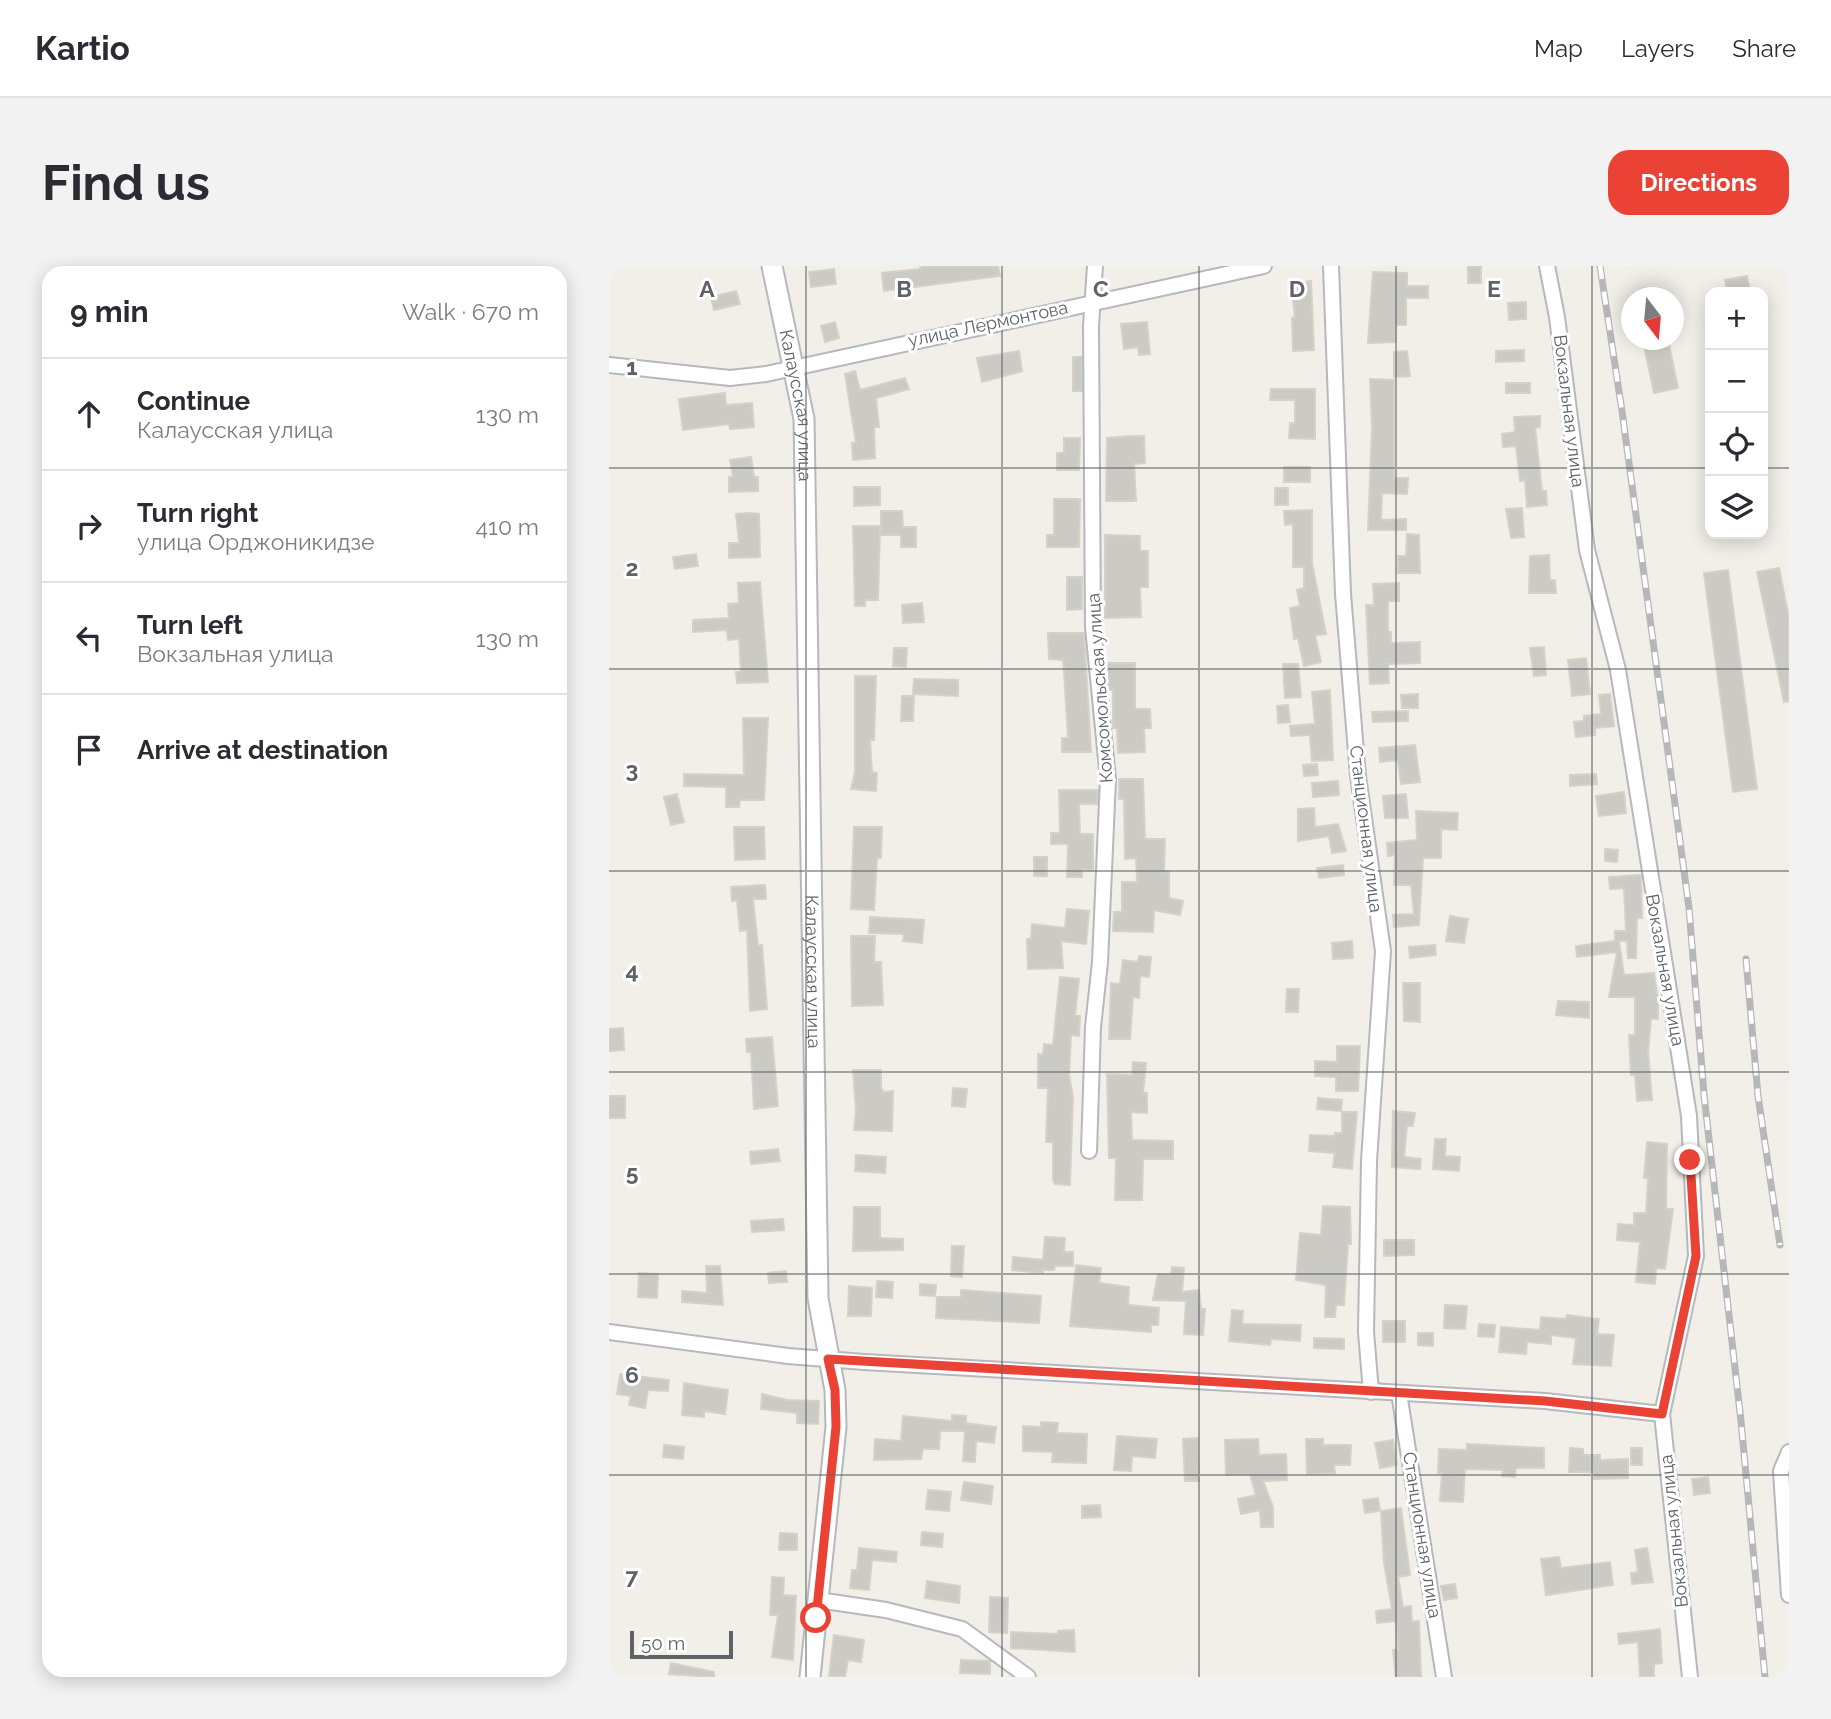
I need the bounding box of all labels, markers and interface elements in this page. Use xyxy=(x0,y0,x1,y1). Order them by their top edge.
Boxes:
text: Kartio xyxy=(35,29,130,68)
text: Map xyxy=(1534,34,1583,63)
text: Layers xyxy=(1621,34,1694,63)
text: Share xyxy=(1732,34,1796,63)
button: Directions xyxy=(1608,150,1789,215)
text: Find us xyxy=(42,154,210,211)
text: A xyxy=(699,275,715,302)
text: B xyxy=(896,275,912,302)
text: C xyxy=(1093,275,1109,302)
text: D xyxy=(1289,275,1305,302)
text: E xyxy=(1487,275,1501,302)
north arrow xyxy=(1621,287,1684,350)
map controls xyxy=(1705,287,1768,539)
button: + xyxy=(1705,287,1768,350)
text: 9 min xyxy=(70,294,149,329)
street label: улица Лермонтова xyxy=(906,296,1070,351)
text: Walk · 670 m xyxy=(402,298,539,325)
street label: Калаусская улица xyxy=(776,328,816,482)
street label: Вокзальная улица xyxy=(1550,333,1589,489)
button: − xyxy=(1705,350,1768,413)
text: 1 xyxy=(626,353,638,380)
text: Continue xyxy=(137,386,250,416)
icon: ahead xyxy=(70,395,108,433)
text: 130 m xyxy=(476,401,539,428)
button: locate xyxy=(1705,413,1768,476)
text: Калаусская улица xyxy=(137,416,333,443)
button: layers xyxy=(1705,476,1768,539)
text: Turn right xyxy=(137,498,258,528)
icon: right xyxy=(70,507,108,545)
text: 410 m xyxy=(476,513,539,540)
text: улица Орджоникидзе xyxy=(137,528,375,555)
text: 2 xyxy=(626,554,638,581)
street label: Комсомольская улица xyxy=(1082,592,1117,784)
text: Turn left xyxy=(137,610,243,640)
icon: left xyxy=(70,619,108,657)
text: 130 m xyxy=(476,625,539,652)
text: Вокзальная улица xyxy=(137,640,334,667)
icon: arrive xyxy=(70,731,108,769)
text: Arrive at destination xyxy=(137,735,388,765)
street label: Станционная улица xyxy=(1346,744,1387,914)
text: 3 xyxy=(626,756,638,783)
street label: Вокзальная улица xyxy=(1642,892,1689,1047)
street label: Калаусская улица xyxy=(802,895,825,1049)
text: 4 xyxy=(625,957,639,984)
route end xyxy=(1674,1144,1705,1175)
text: 5 xyxy=(626,1159,639,1186)
text: 6 xyxy=(625,1361,639,1388)
street label: Станционная улица xyxy=(1399,1450,1446,1620)
street label: Вокзальная улица xyxy=(1655,1453,1692,1609)
text: 7 xyxy=(626,1562,639,1589)
route start xyxy=(800,1602,831,1633)
scale bar xyxy=(630,1628,733,1660)
text: 50 m xyxy=(641,1632,685,1654)

